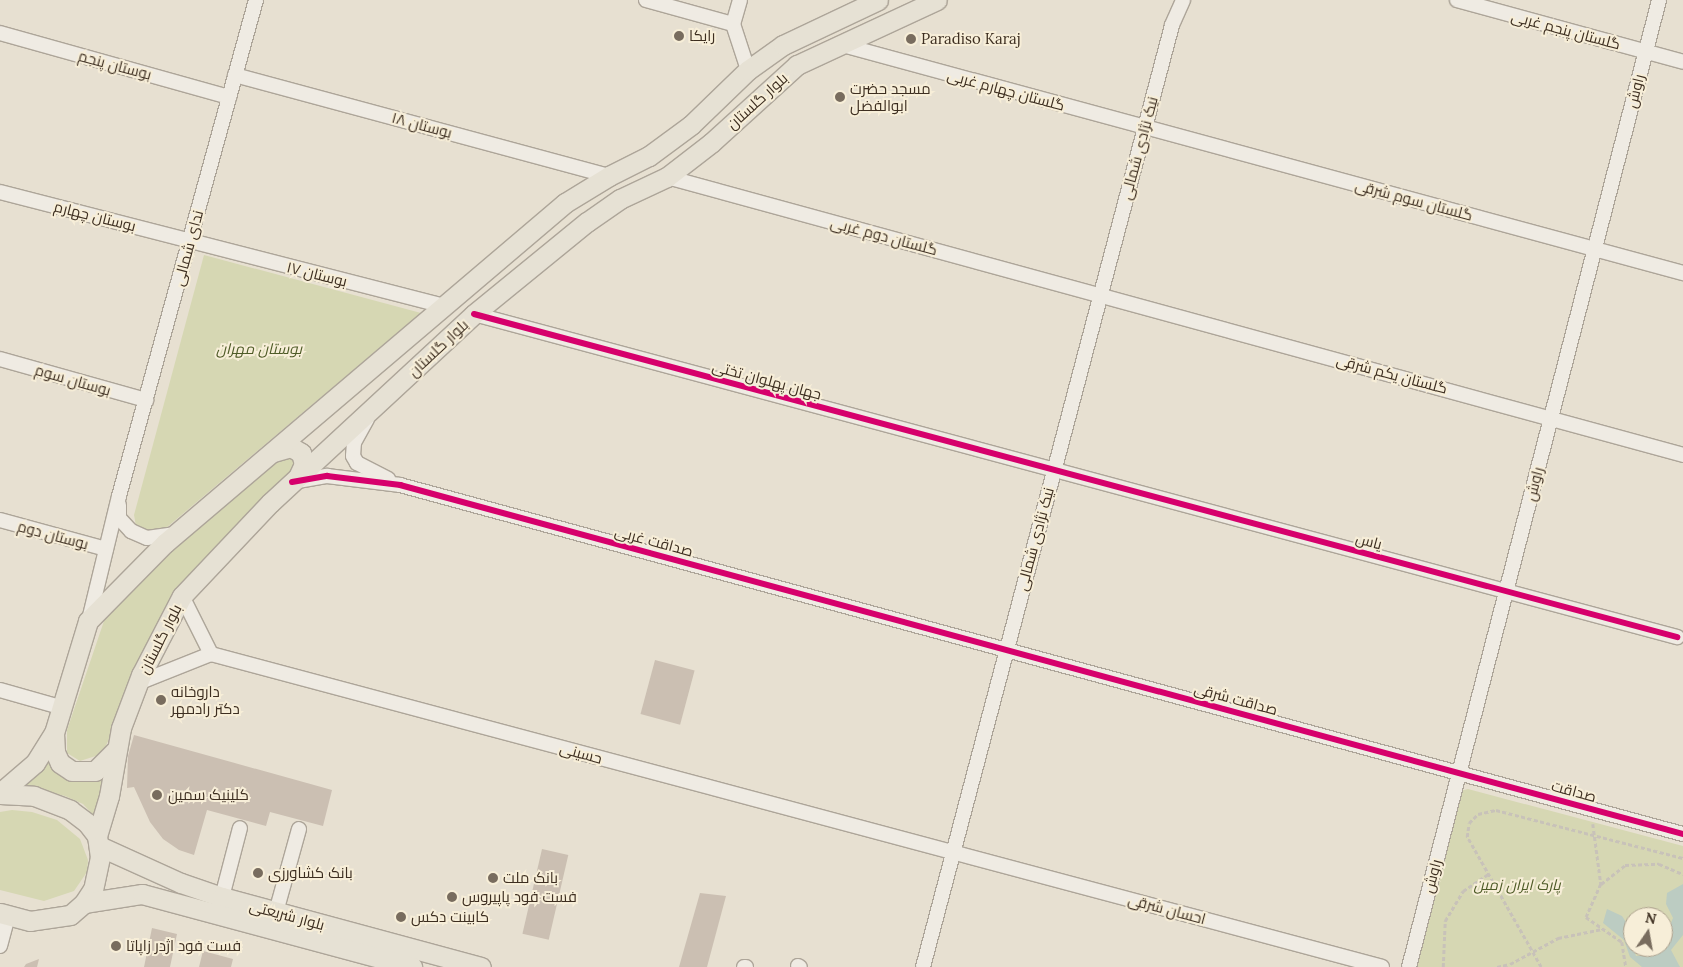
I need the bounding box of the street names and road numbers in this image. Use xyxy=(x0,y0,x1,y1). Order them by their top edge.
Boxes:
street label: گلستان پنجم غربی xyxy=(1509,7,1623,53)
street label: بوستان پنجم xyxy=(76,47,154,83)
street label: گلستان چهارم غربی xyxy=(945,66,1067,114)
street label: بلوار گلستان xyxy=(723,69,791,133)
street label: راوش xyxy=(1622,72,1648,110)
street label: نیک نژادی شمالی xyxy=(1117,94,1161,202)
street label: بوستان ۱۸ xyxy=(390,108,454,142)
street label: گلستان سوم شرقی xyxy=(1353,176,1475,224)
street label: بوستان چهارم xyxy=(52,197,138,235)
street label: ندای شمالی xyxy=(169,208,207,288)
street label: گلستان دوم غربی xyxy=(829,213,939,259)
street label: بوستان ۱۷ xyxy=(285,258,349,290)
street label: بلوار گلستان xyxy=(404,316,472,380)
street label: گلستان یکم شرقی xyxy=(1335,351,1449,397)
street label: جهان پهلوان تختی xyxy=(710,357,824,403)
street label: بوستان سوم xyxy=(33,361,113,399)
street label: راوش xyxy=(1521,465,1547,503)
street label: نیک نژادی شمالی xyxy=(1013,485,1057,593)
street label: بوستان دوم xyxy=(16,517,90,553)
street label: صداقت غربی xyxy=(613,522,695,560)
street label: یاس xyxy=(1354,529,1384,553)
street label: بلوار گلستان xyxy=(135,601,185,677)
street label: صداقت شرقی xyxy=(1192,679,1280,719)
street label: حسینی xyxy=(558,739,604,767)
street label: صداقت xyxy=(1550,776,1598,806)
street label: راوش xyxy=(1419,857,1445,895)
street label: احسان شرقی xyxy=(1126,890,1208,928)
street label: بلوار شریعتی xyxy=(247,896,327,934)

